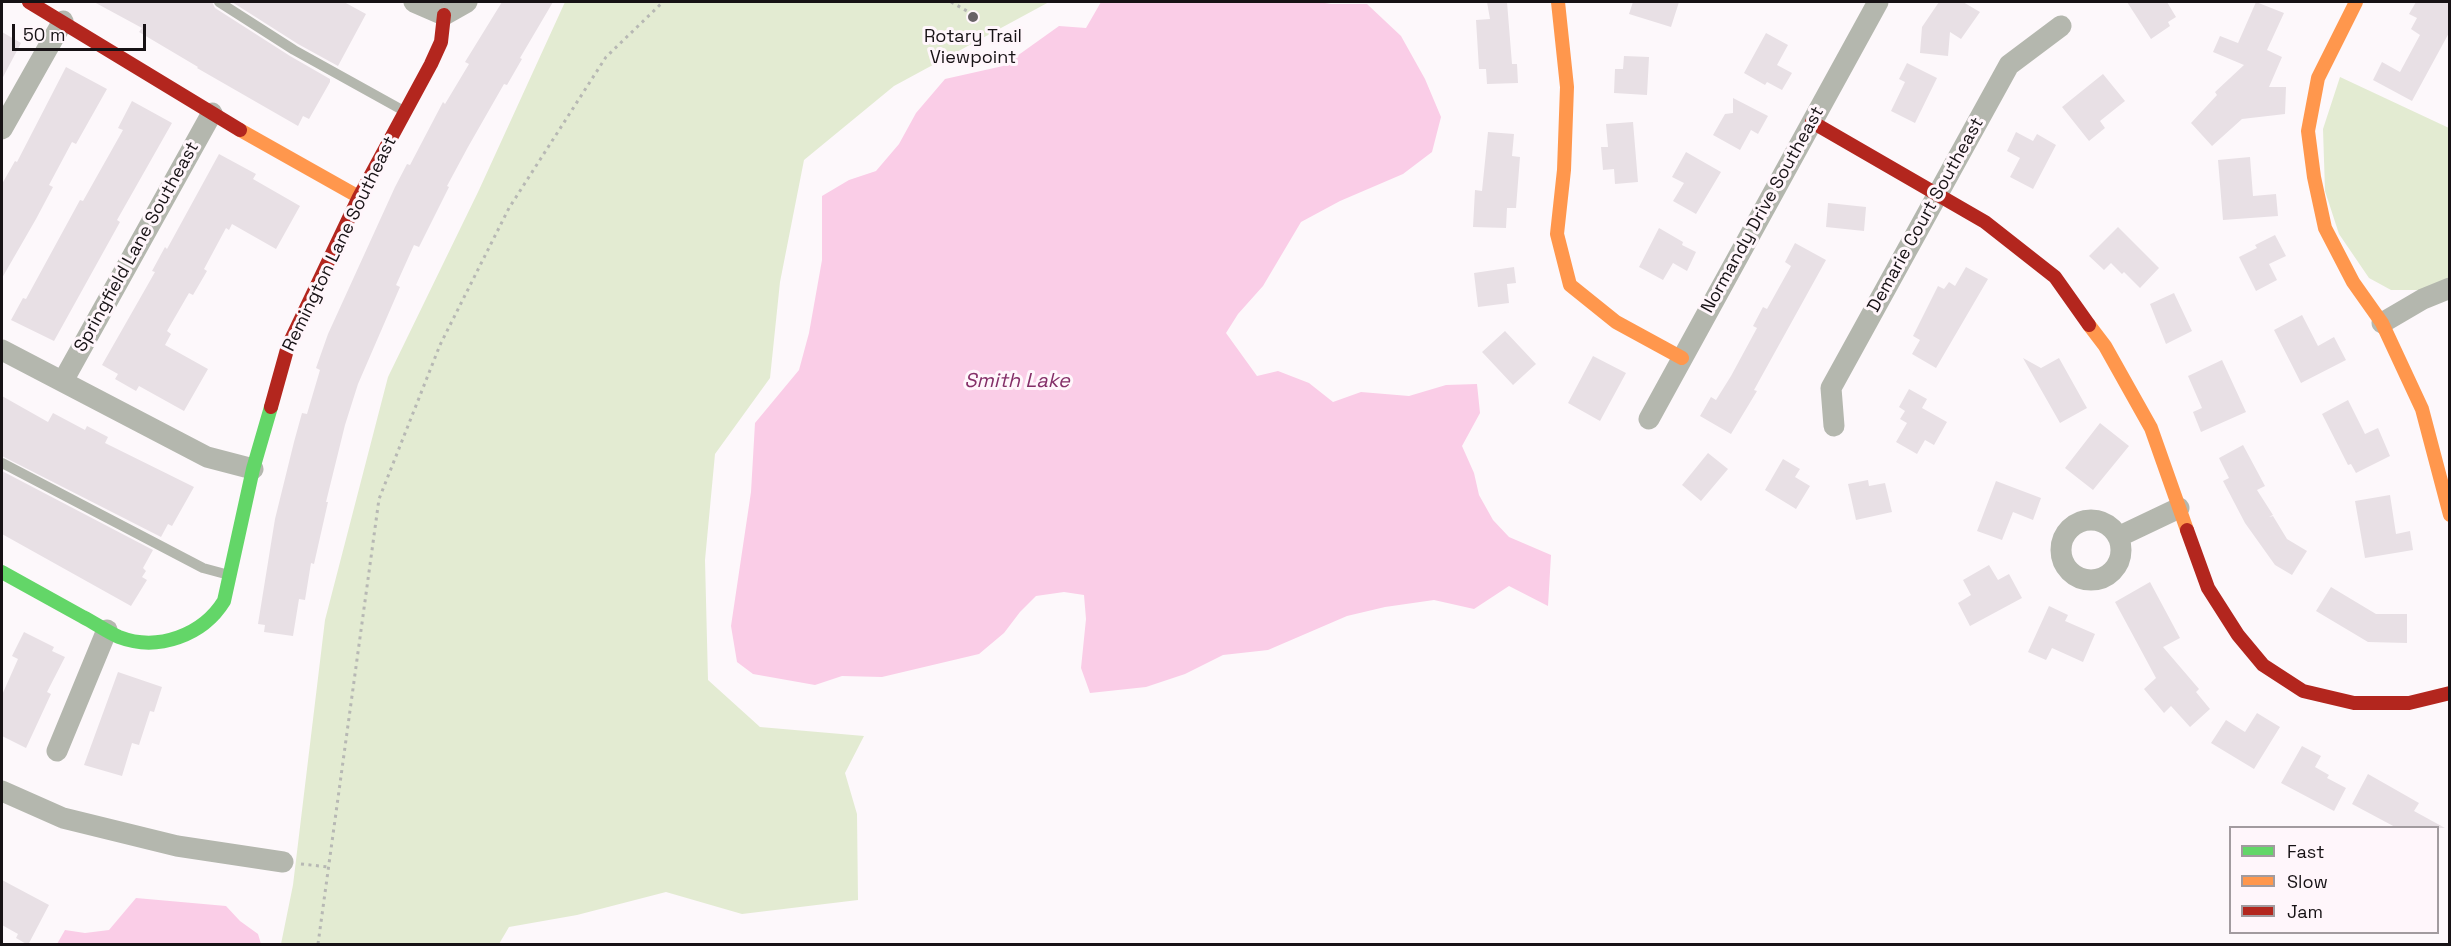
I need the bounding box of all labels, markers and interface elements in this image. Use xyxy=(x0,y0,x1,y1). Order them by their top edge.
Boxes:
marker: Rotary Trail Viewpoint xyxy=(966,10,980,24)
scale bar xyxy=(15,12,148,50)
text: 50 m xyxy=(23,23,65,46)
place label: Rotary Trail Viewpoint xyxy=(924,26,1022,68)
street label: Normandy Drive Southeast xyxy=(1697,103,1829,317)
street label: Demarie Court Southeast xyxy=(1863,114,1989,316)
street label: Remington Lane Southeast xyxy=(278,133,402,355)
street label: Springfield Lane Southeast xyxy=(70,138,204,356)
water label: Smith Lake xyxy=(964,370,1070,394)
legend xyxy=(2229,826,2439,934)
text: Fast xyxy=(2287,840,2324,863)
text: Slow xyxy=(2287,870,2328,893)
text: Jam xyxy=(2287,900,2323,923)

